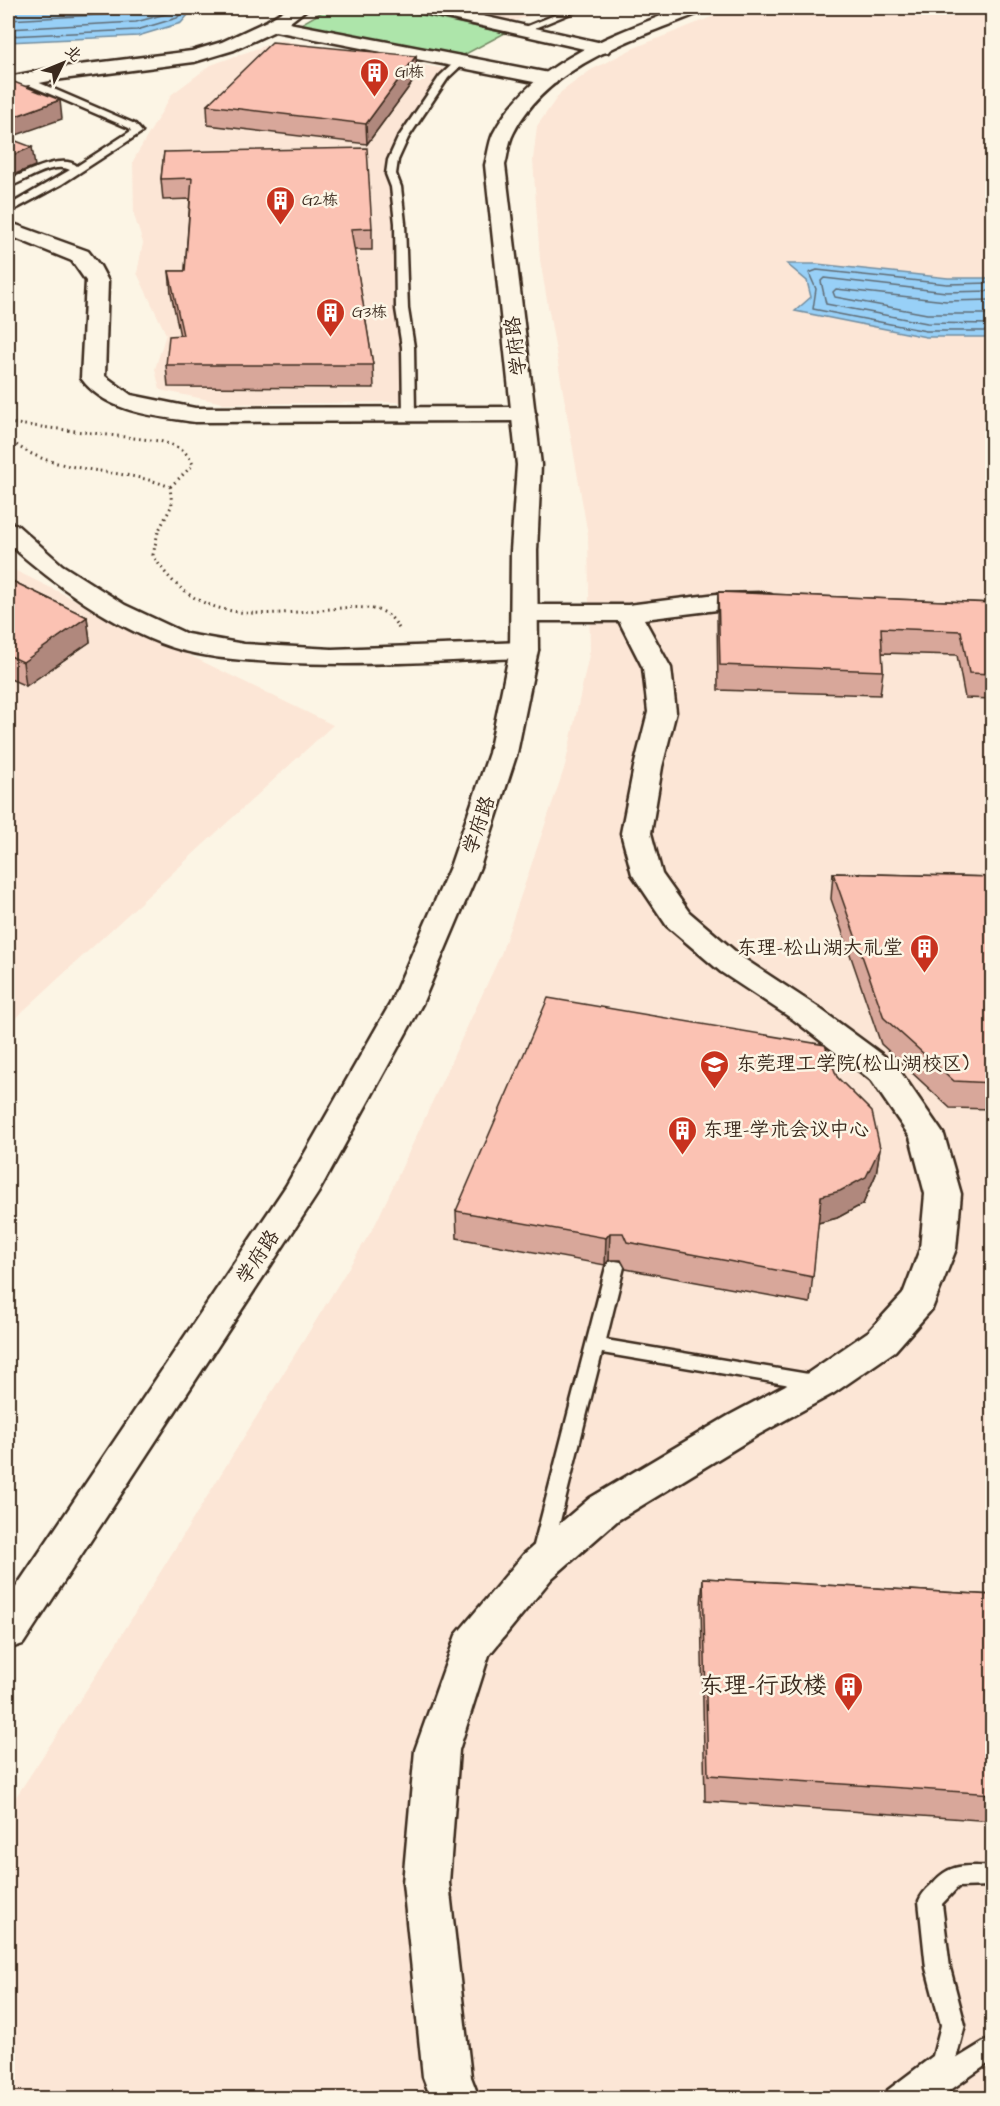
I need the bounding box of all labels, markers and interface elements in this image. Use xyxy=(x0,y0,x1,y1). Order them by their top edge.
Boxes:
north arrow xyxy=(33,33,93,93)
text: 北 xyxy=(60,40,87,67)
building icon: G1栋 xyxy=(358,56,390,98)
place label: G1栋 xyxy=(395,61,424,83)
building icon: G2栋 xyxy=(265,184,297,226)
place label: G2栋 xyxy=(302,189,338,211)
building icon: G3栋 xyxy=(315,296,347,338)
place label: G3栋 xyxy=(352,301,387,323)
street label: 学府路 xyxy=(498,314,534,377)
street label: 学府路 xyxy=(456,791,502,858)
building icon: 东理-松山湖大礼堂 xyxy=(908,932,940,974)
place label: 东理-松山湖大礼堂 xyxy=(737,934,903,962)
school or university icon: 东莞理工学院(松山湖校区) xyxy=(699,1048,731,1090)
place label: 东莞理工学院(松山湖校区) xyxy=(736,1050,969,1078)
building icon: 东理-学术会议中心 xyxy=(666,1114,698,1156)
place label: 东理-学术会议中心 xyxy=(703,1116,869,1144)
street label: 学府路 xyxy=(230,1223,287,1290)
place label: 东理-行政楼 xyxy=(700,1669,827,1703)
building icon: 东理-行政楼 xyxy=(832,1670,864,1712)

